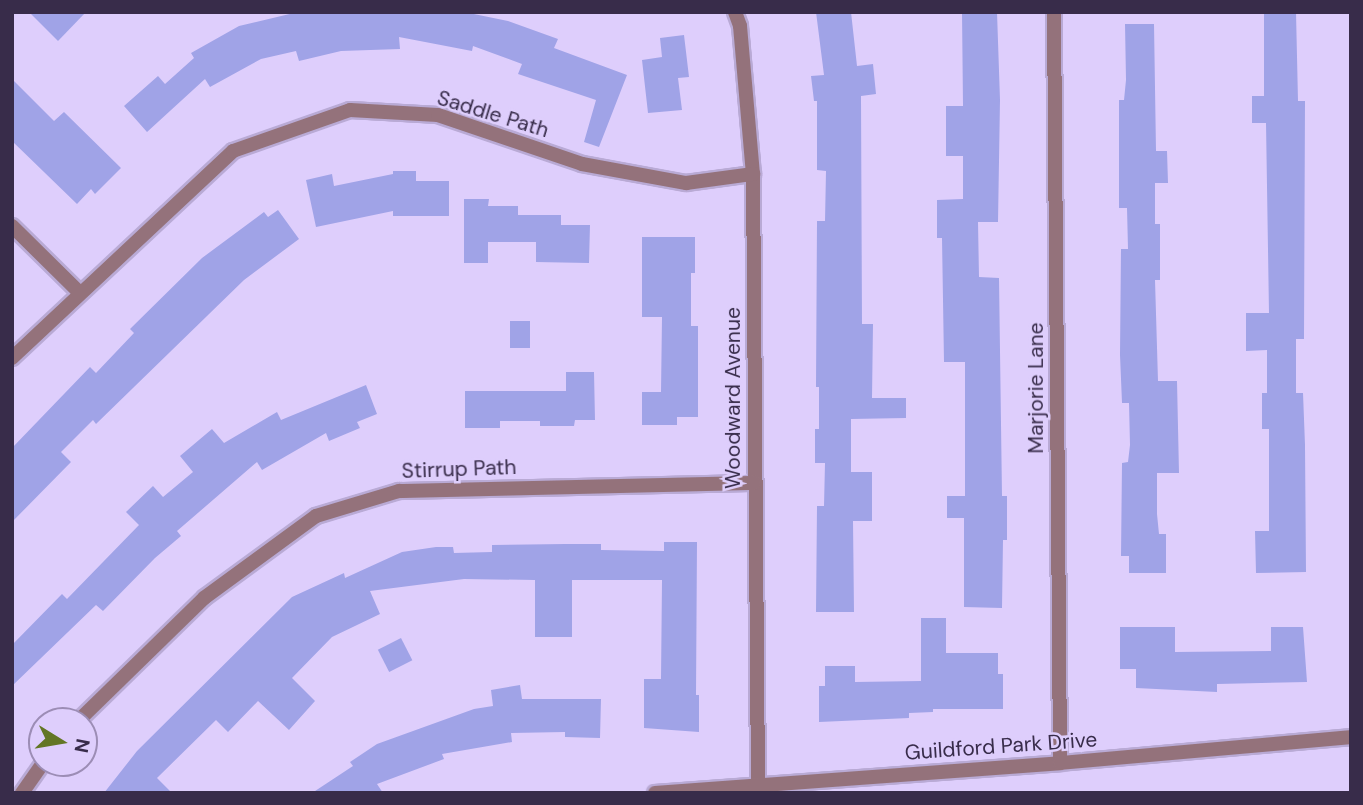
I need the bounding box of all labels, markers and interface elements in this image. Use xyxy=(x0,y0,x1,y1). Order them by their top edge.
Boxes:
street label: Saddle Path xyxy=(434,85,552,143)
street label: Woodward Avenue xyxy=(720,307,746,489)
street label: Marjorie Lane xyxy=(1023,322,1049,454)
street label: Stirrup Path xyxy=(401,454,517,484)
north arrow xyxy=(28,707,98,777)
street label: Guildford Park Drive xyxy=(904,727,1098,765)
text: N xyxy=(69,737,96,755)

